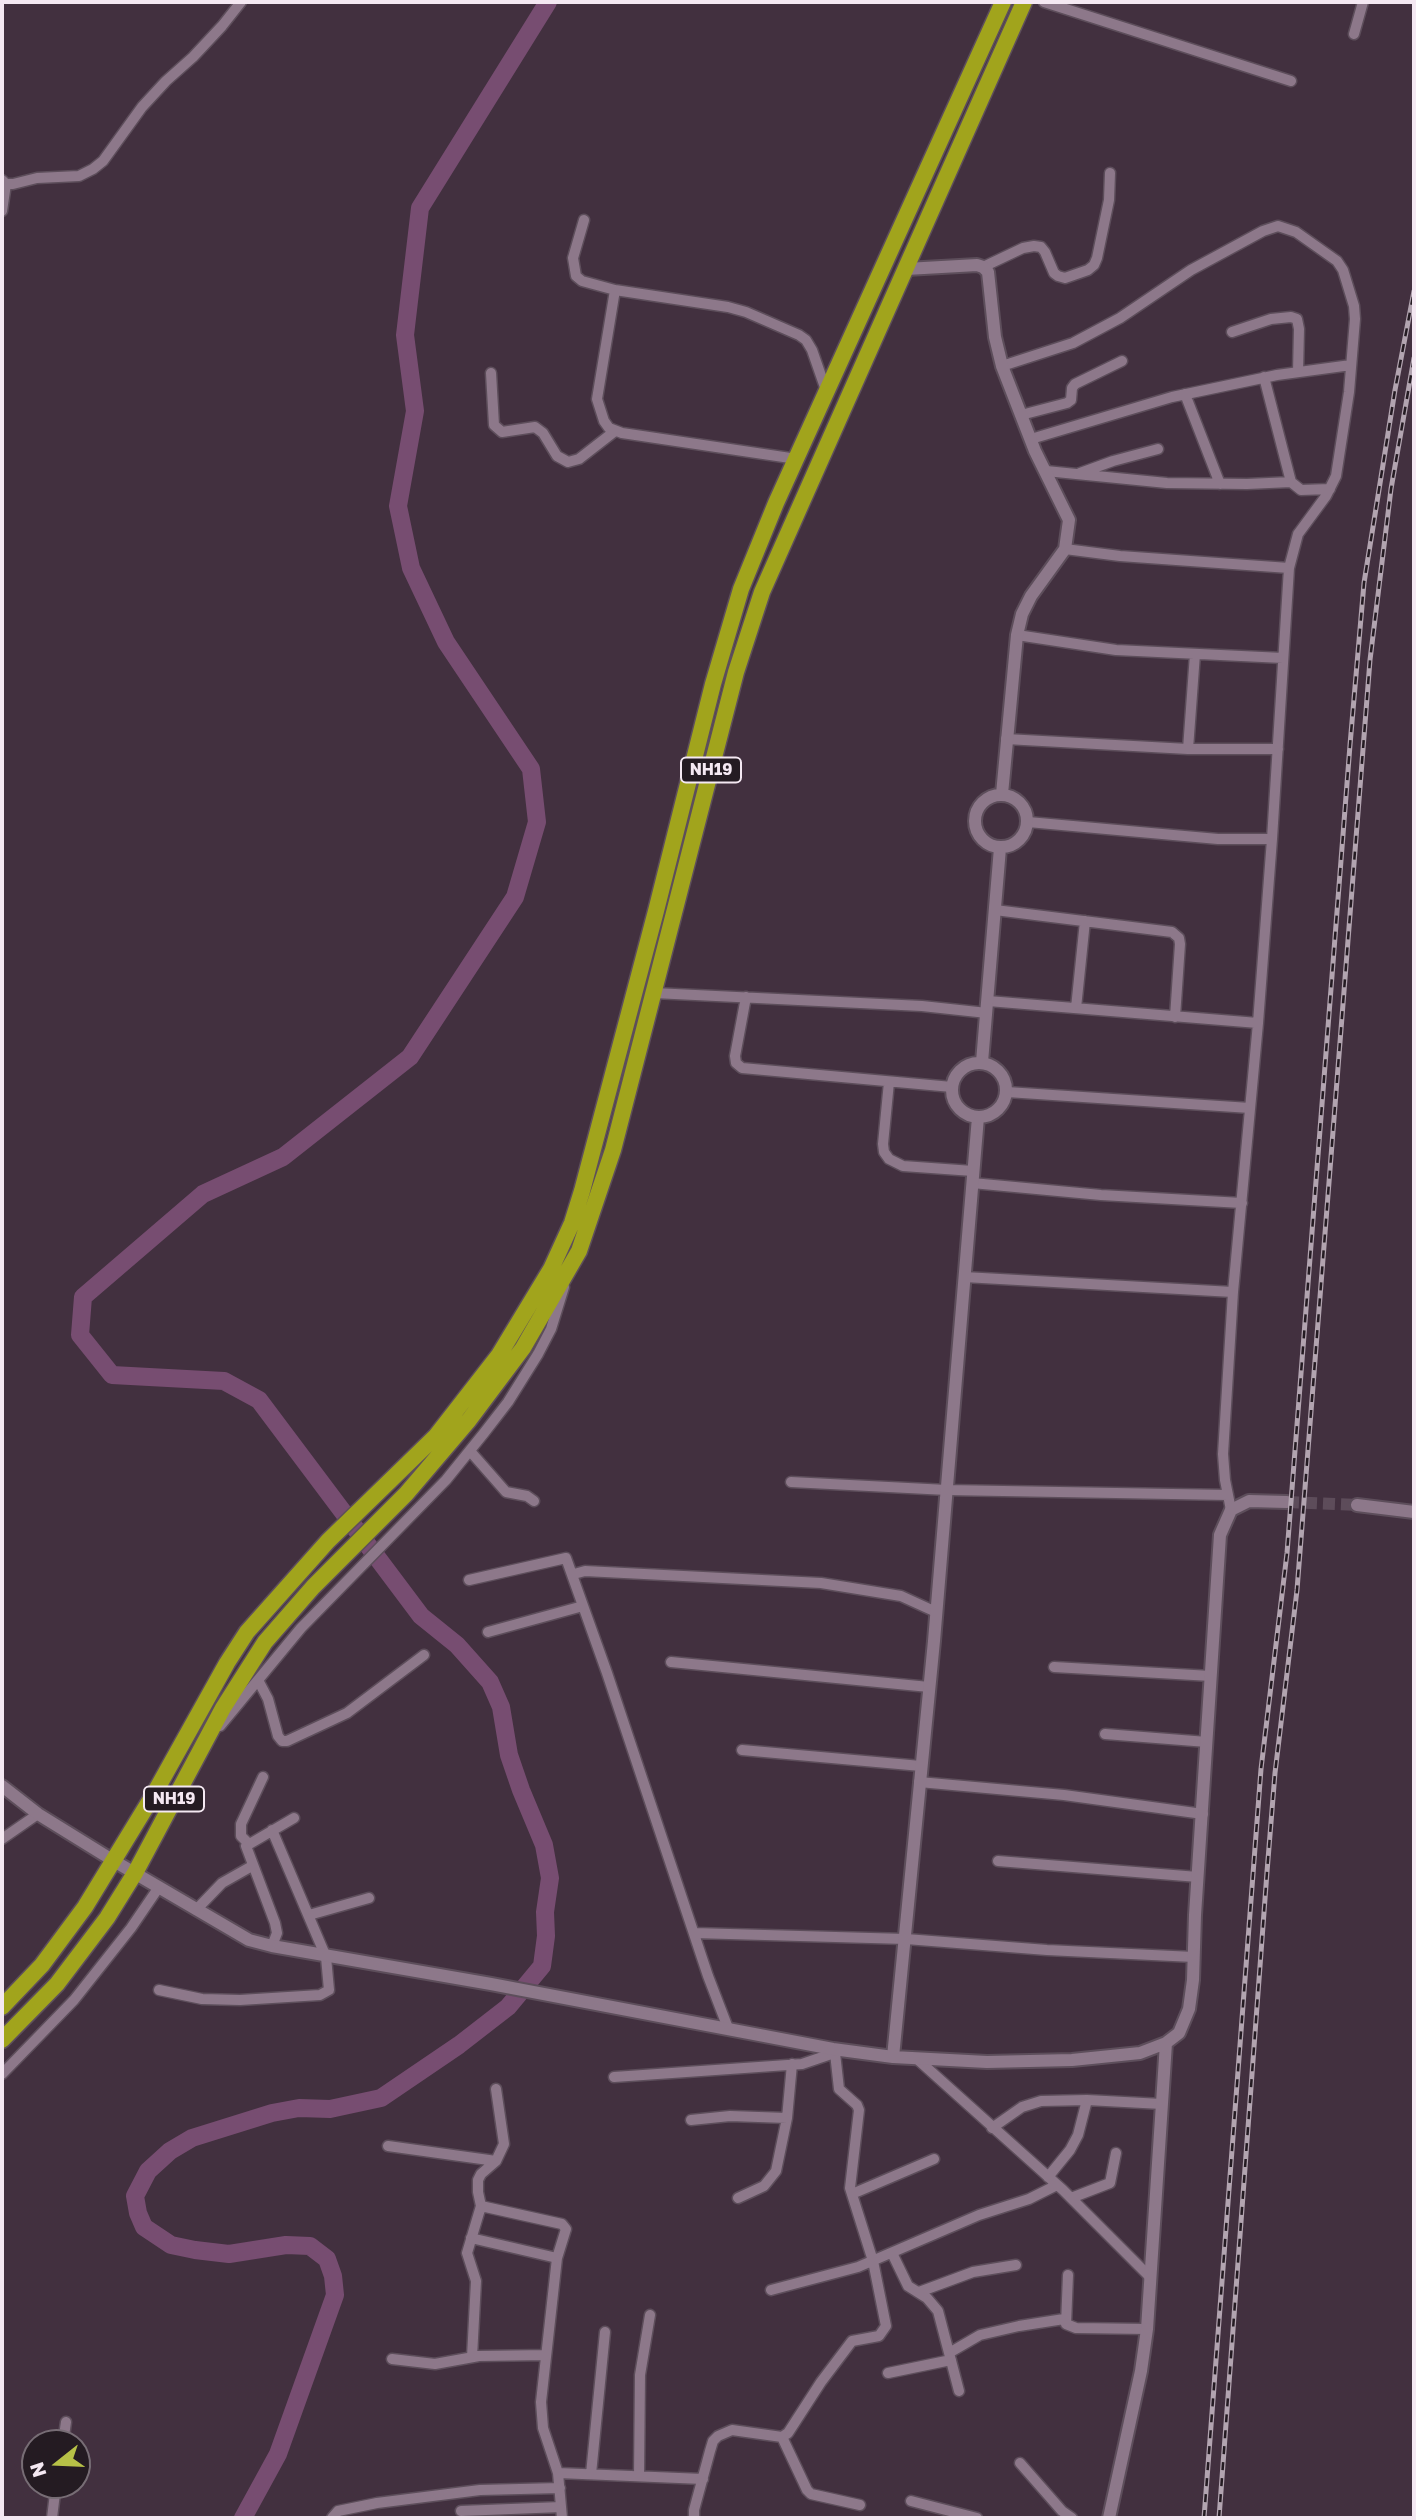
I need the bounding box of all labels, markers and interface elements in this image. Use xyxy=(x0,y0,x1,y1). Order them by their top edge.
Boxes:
road number: NH19 xyxy=(681,758,741,782)
road number: NH19 xyxy=(144,1786,204,1812)
north arrow xyxy=(21,2429,91,2499)
text: N xyxy=(24,2460,51,2480)

